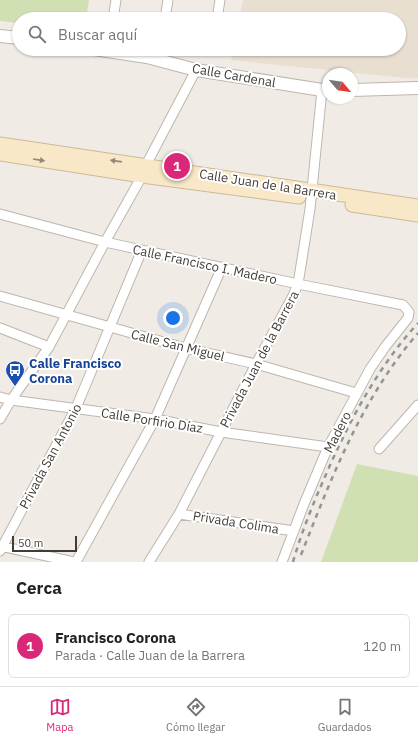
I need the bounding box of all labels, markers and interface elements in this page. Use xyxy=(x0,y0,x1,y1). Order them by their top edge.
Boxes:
search box xyxy=(12,12,406,56)
icon: search xyxy=(26,23,48,45)
text: Buscar aquí xyxy=(58,25,137,44)
street label: Calle Cardenal xyxy=(191,60,277,91)
north arrow xyxy=(322,68,358,104)
pin: 1 xyxy=(164,151,190,181)
one-way arrow xyxy=(32,157,45,163)
one-way arrow xyxy=(110,158,122,164)
street label: Calle Juan de la Barrera xyxy=(198,165,338,204)
street label: Calle Francisco I. Madero xyxy=(131,241,279,288)
street label: Privada Juan de la Barrera xyxy=(216,288,303,431)
your location xyxy=(163,308,183,328)
street label: Calle San Miguel xyxy=(129,326,227,365)
place label: Calle Francisco Corona xyxy=(29,355,121,387)
bus stop icon: Calle Francisco Corona xyxy=(4,359,26,387)
street label: Privada San Antonio xyxy=(15,401,85,512)
street label: Calle Porfirio Díaz xyxy=(100,404,204,437)
street label: Madero xyxy=(320,409,355,456)
street label: Privada Colima xyxy=(192,507,280,538)
scale bar xyxy=(12,534,77,553)
text: 50 m xyxy=(18,536,43,550)
text: Cerca xyxy=(16,577,62,599)
text: Francisco Corona xyxy=(55,628,176,647)
text: 1 xyxy=(26,638,34,655)
text: 120 m xyxy=(363,638,401,655)
text: Parada · Calle Juan de la Barrera xyxy=(55,647,245,664)
tab: Mapa xyxy=(46,696,73,734)
tab: Cómo llegar xyxy=(166,696,225,734)
tab: Guardados xyxy=(318,696,372,734)

